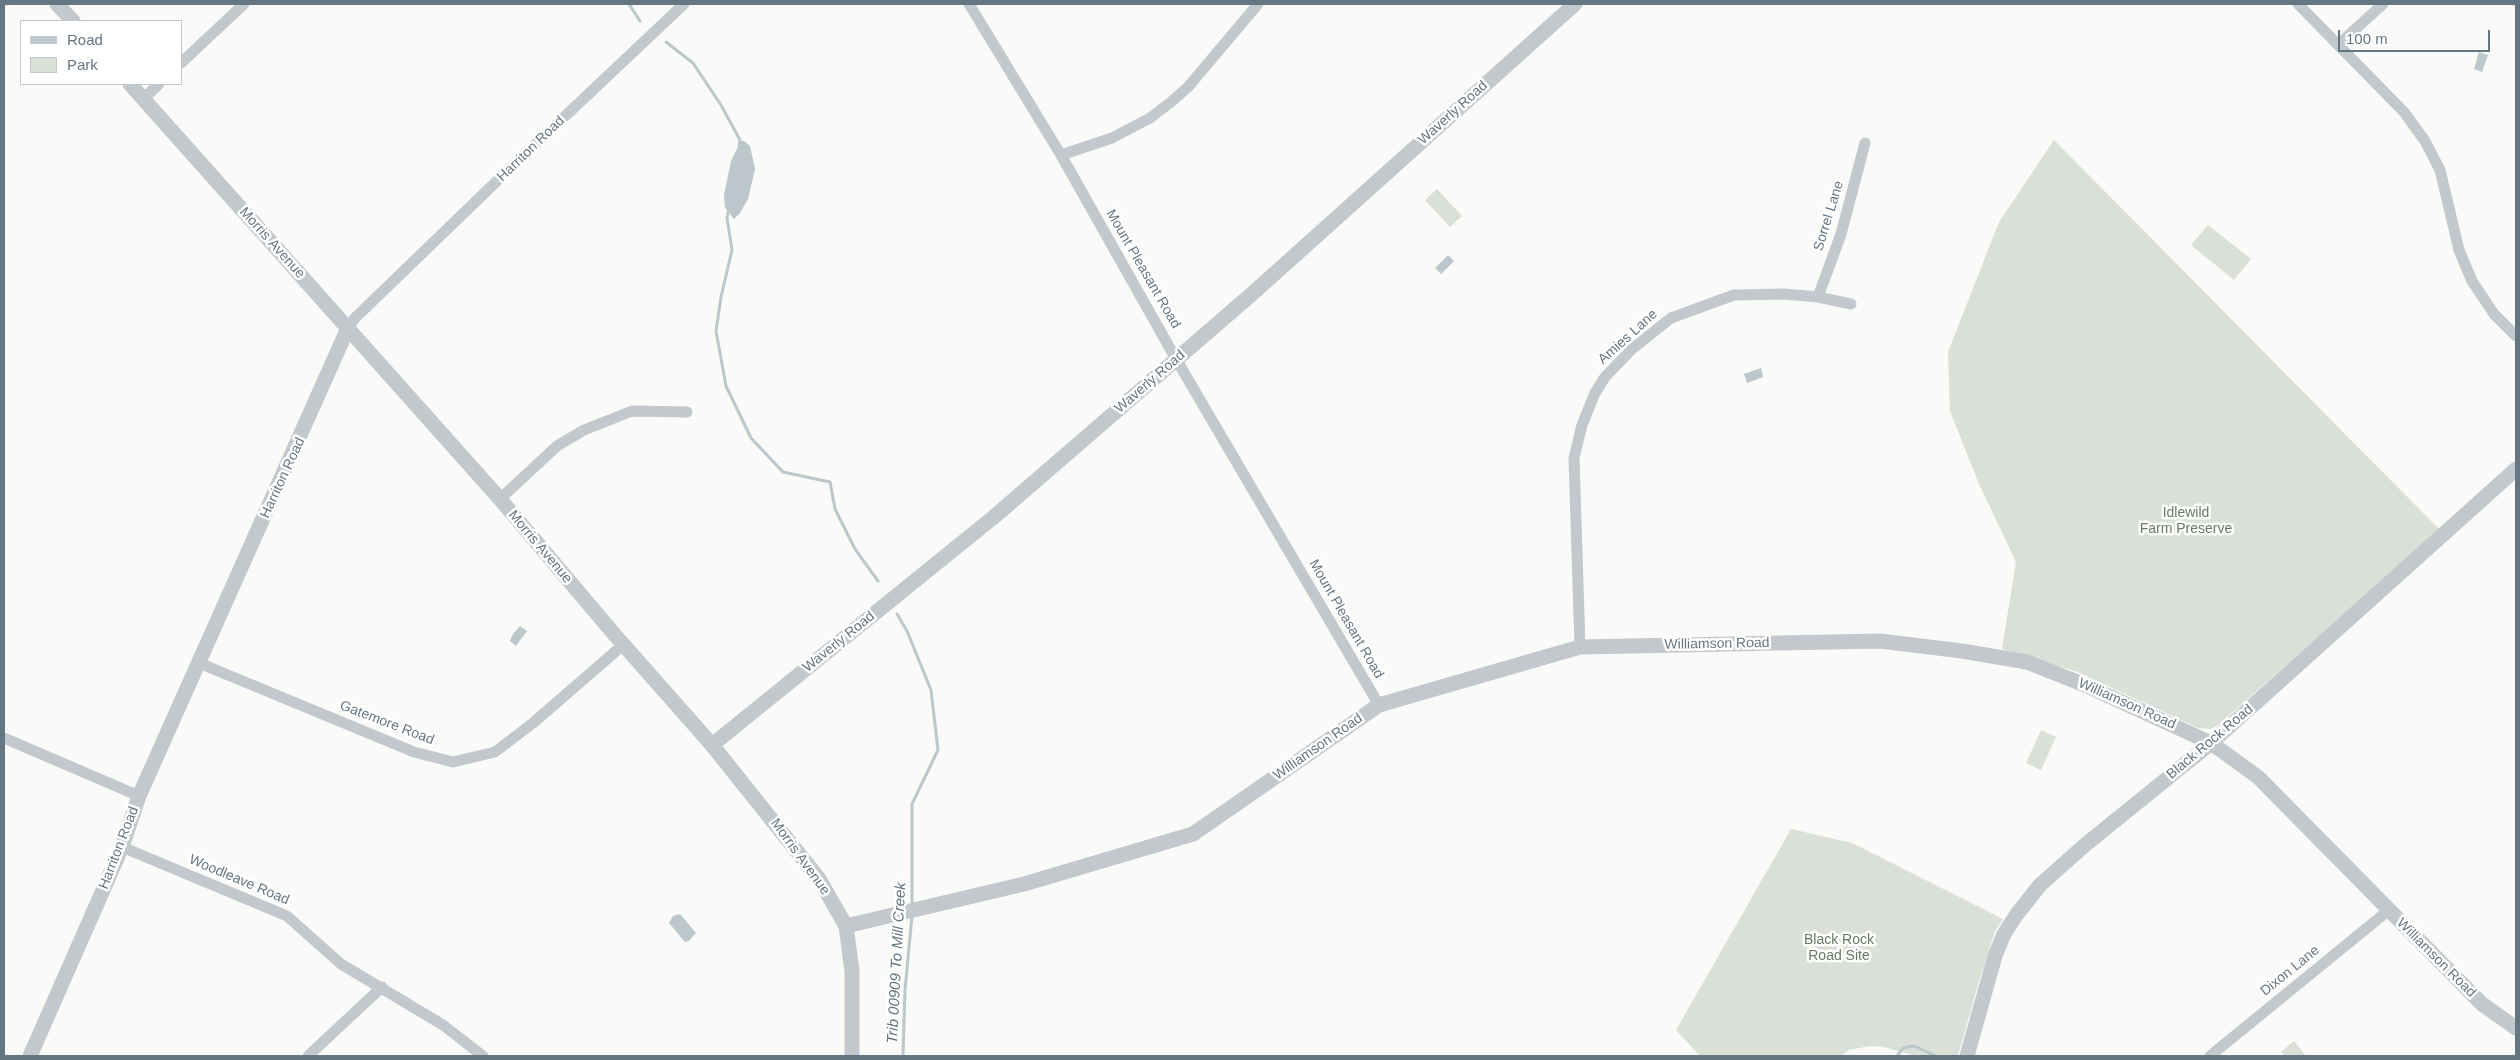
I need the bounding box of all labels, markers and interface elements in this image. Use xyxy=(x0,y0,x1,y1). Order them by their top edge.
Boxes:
legend xyxy=(20,20,182,85)
scale bar xyxy=(2340,20,2492,52)
text: 100 m xyxy=(2346,30,2388,47)
text: Road xyxy=(67,31,103,48)
text: Park xyxy=(67,56,98,73)
street label: Waverly Road xyxy=(1415,78,1491,148)
street label: Harriton Road xyxy=(494,113,568,185)
street label: Sorrel Lane xyxy=(1810,179,1848,253)
street label: Morris Avenue xyxy=(236,204,308,282)
street label: Mount Pleasant Road xyxy=(1102,206,1184,332)
street label: Amies Lane xyxy=(1595,306,1661,368)
street label: Waverly Road xyxy=(1112,347,1188,417)
street label: Harriton Road xyxy=(257,435,309,521)
park label: Idlewild Farm Preserve xyxy=(2140,505,2232,538)
street label: Morris Avenue xyxy=(505,507,575,587)
street label: Mount Pleasant Road xyxy=(1305,556,1387,682)
street label: Waverly Road xyxy=(800,608,878,676)
street label: Williamson Road xyxy=(1664,635,1770,653)
street label: Williamson Road xyxy=(2076,675,2178,733)
street label: Gatemore Road xyxy=(337,697,437,749)
street label: Black Rock Road xyxy=(2163,701,2257,783)
street label: Williamson Road xyxy=(1270,710,1366,784)
street label: Harriton Road xyxy=(96,804,142,892)
street label: Morris Avenue xyxy=(767,816,833,898)
street label: Woodleave Road xyxy=(186,851,292,909)
water label: Trib 00909 To Mill Creek xyxy=(884,882,910,1044)
street label: Williamson Road xyxy=(2393,915,2479,1001)
park label: Black Rock Road Site xyxy=(1804,932,1874,964)
street label: Dixon Lane xyxy=(2257,942,2323,1000)

